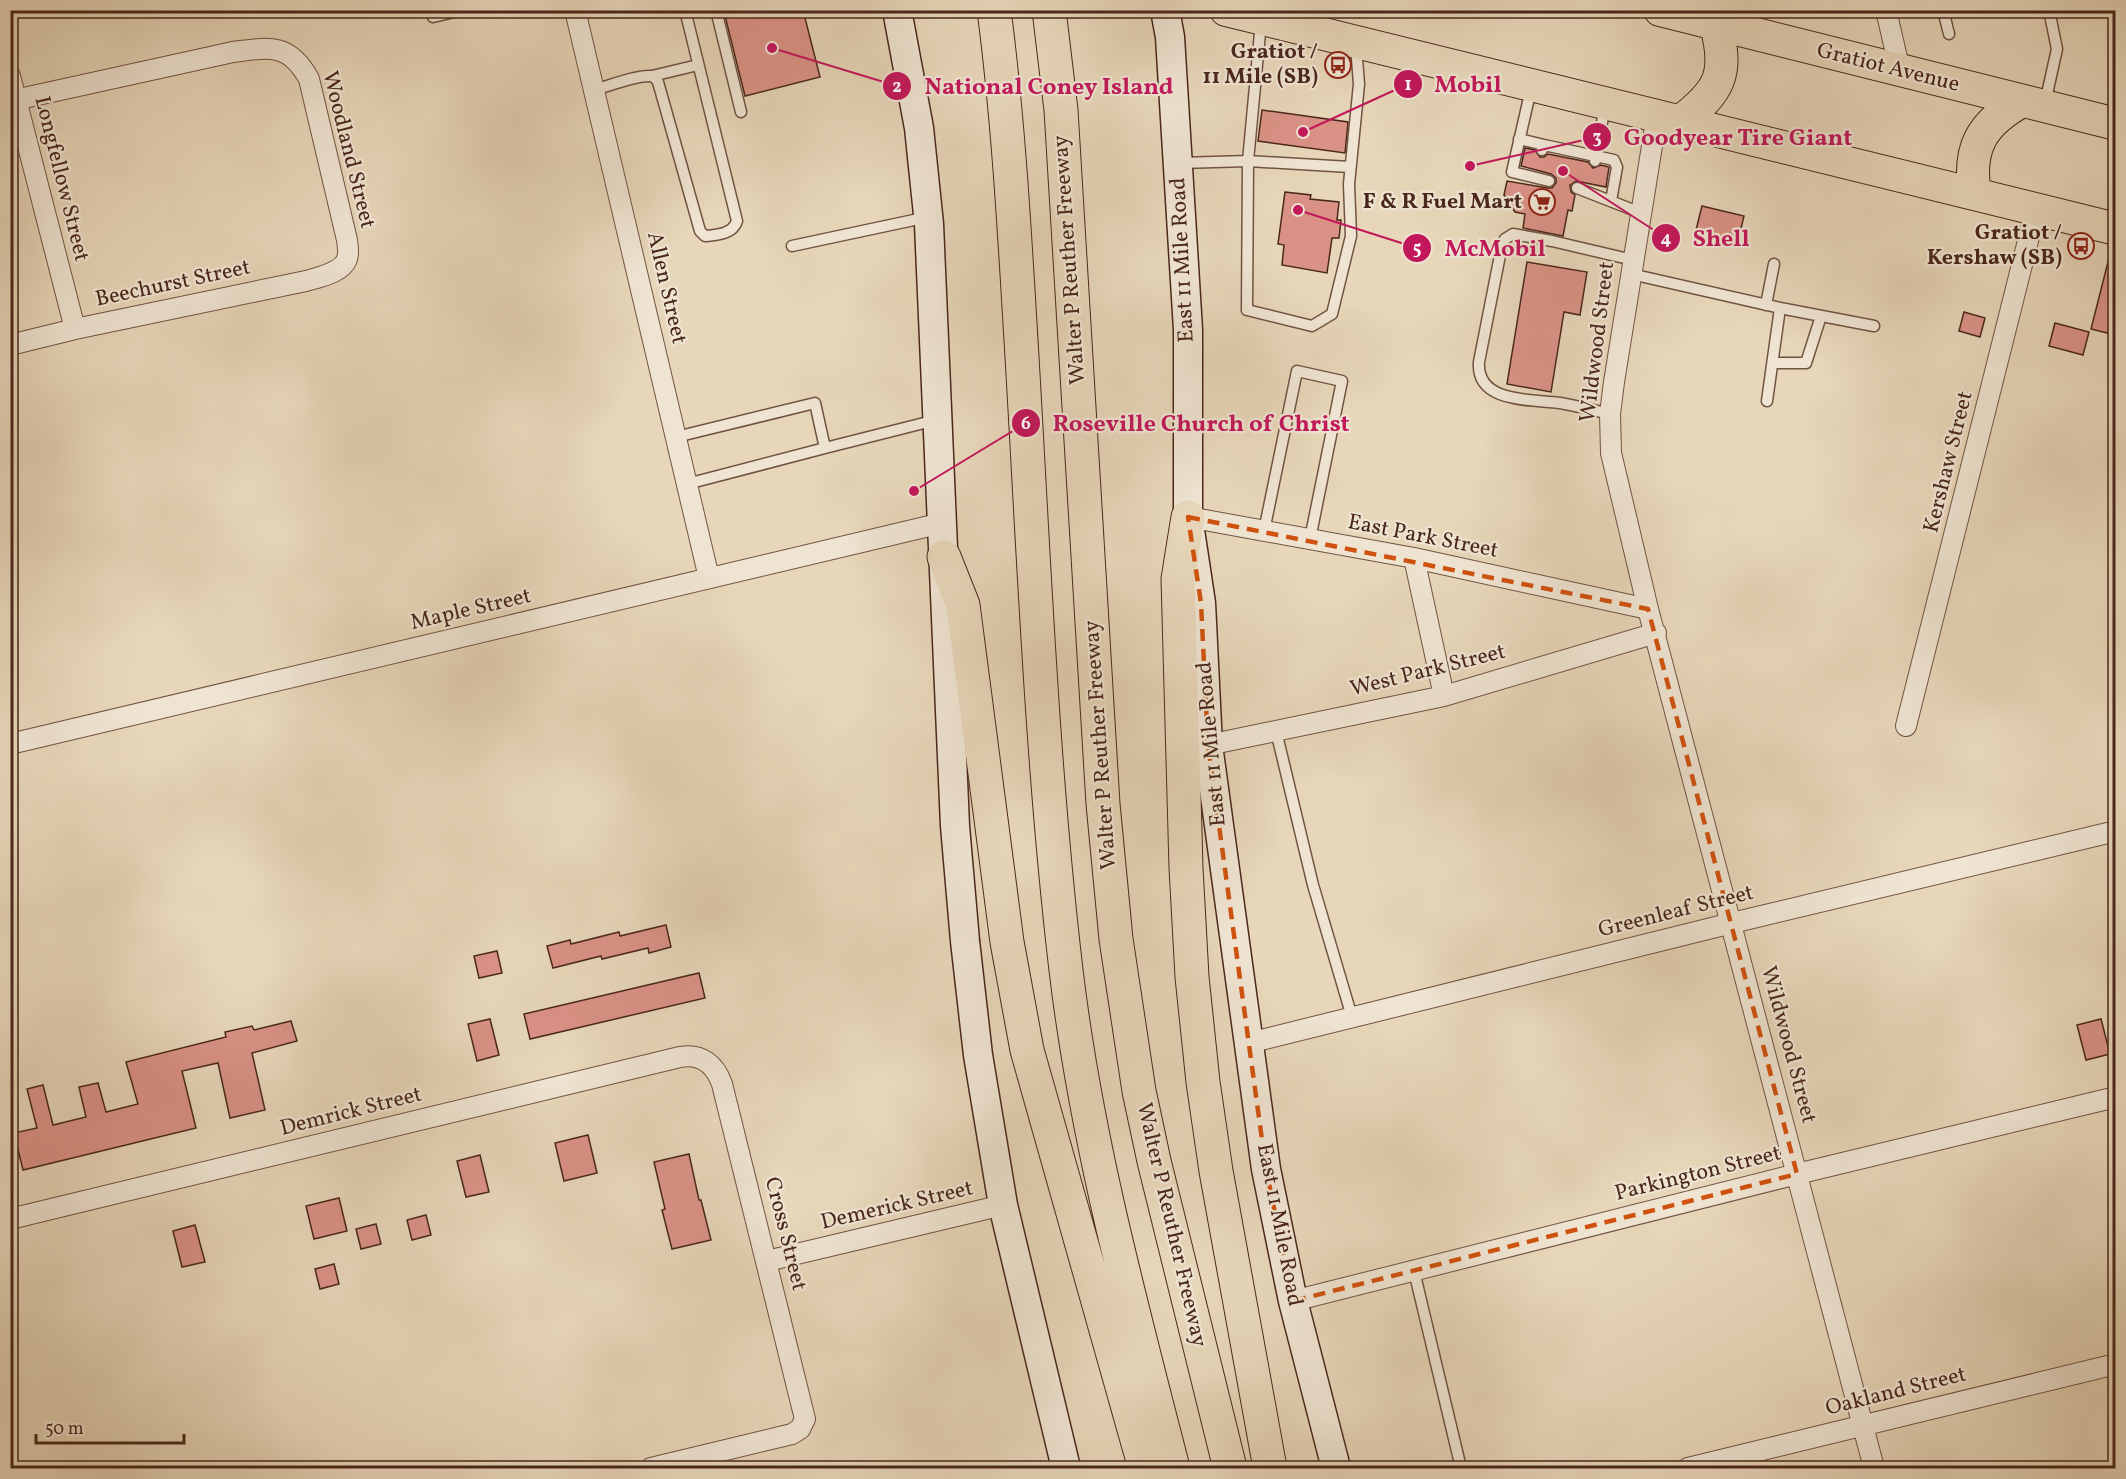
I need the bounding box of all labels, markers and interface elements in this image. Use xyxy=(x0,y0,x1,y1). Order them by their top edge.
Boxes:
street label: Gratiot Avenue xyxy=(1813,35,1963,101)
place label: Gratiot / 11 Mile (SB) xyxy=(1203,37,1318,93)
bus stop icon: Gratiot / 11 Mile (SB) xyxy=(1323,50,1353,80)
callout: Mobil xyxy=(1393,63,1514,105)
callout: National Coney Island xyxy=(882,65,1186,107)
street label: Woodland Street xyxy=(313,68,383,232)
text: Mobil xyxy=(1434,69,1502,103)
text: National Coney Island xyxy=(925,71,1174,105)
text: 1 xyxy=(1404,73,1412,98)
text: 2 xyxy=(892,75,902,100)
street label: Longfellow Street xyxy=(25,93,97,265)
callout: Goodyear Tire Giant xyxy=(1582,116,1864,158)
text: Goodyear Tire Giant xyxy=(1624,122,1852,156)
text: 3 xyxy=(1592,126,1602,151)
street label: Walter P Reuther Freeway xyxy=(1046,134,1094,386)
street label: East 11 Mile Road xyxy=(1163,177,1203,343)
place label: F & R Fuel Mart xyxy=(1363,187,1522,218)
supermarket icon: F & R Fuel Mart xyxy=(1527,187,1557,217)
callout: Shell xyxy=(1651,217,1762,259)
place label: Gratiot / Kershaw (SB) xyxy=(1927,218,2062,274)
text: Shell xyxy=(1692,223,1750,257)
callout: McMobil xyxy=(1402,227,1557,269)
text: 4 xyxy=(1661,227,1672,252)
street label: Allen Street xyxy=(638,229,694,347)
bus stop icon: Gratiot / Kershaw (SB) xyxy=(2066,231,2096,261)
text: McMobil xyxy=(1444,233,1546,267)
text: 5 xyxy=(1413,237,1421,262)
street label: Beechurst Street xyxy=(93,252,254,316)
street label: Wildwood Street xyxy=(1573,260,1623,424)
street label: Kershaw Street xyxy=(1916,388,1982,536)
callout: Roseville Church of Christ xyxy=(1011,402,1360,444)
text: Roseville Church of Christ xyxy=(1052,408,1350,442)
text: 6 xyxy=(1021,412,1031,437)
street label: East Park Street xyxy=(1345,507,1501,567)
street label: Maple Street xyxy=(408,581,535,639)
street label: Walter P Reuther Freeway xyxy=(1077,619,1125,871)
street label: West Park Street xyxy=(1347,637,1509,705)
street label: East 11 Mile Road xyxy=(1189,660,1235,828)
street label: Greenleaf Street xyxy=(1595,878,1757,946)
street label: Wildwood Street xyxy=(1752,963,1824,1127)
street label: Demrick Street xyxy=(277,1079,425,1145)
street label: Walter P Reuther Freeway xyxy=(1128,1100,1214,1350)
street label: Parkington Street xyxy=(1612,1138,1785,1210)
street label: East 11 Mile Road xyxy=(1248,1141,1310,1309)
street label: Demerick Street xyxy=(818,1173,977,1239)
street label: Cross Street xyxy=(756,1174,814,1294)
street label: Oakland Street xyxy=(1822,1359,1970,1424)
scale bar xyxy=(36,1407,184,1445)
text: 50 m xyxy=(45,1417,84,1442)

